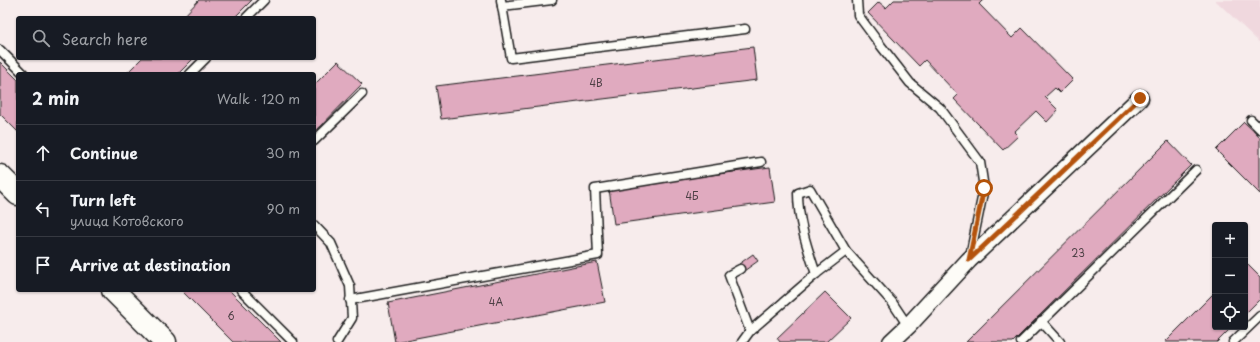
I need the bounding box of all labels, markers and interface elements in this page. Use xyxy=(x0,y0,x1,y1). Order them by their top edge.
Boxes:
search box xyxy=(16,16,316,60)
icon: search xyxy=(30,27,52,49)
text: Search here xyxy=(62,27,148,50)
house number: 4В xyxy=(589,75,603,90)
text: 2 min xyxy=(32,85,79,111)
text: Walk · 120 m xyxy=(217,89,300,108)
route end xyxy=(1131,89,1149,107)
text: Continue xyxy=(70,141,138,164)
icon: ahead xyxy=(32,142,54,164)
text: 30 m xyxy=(266,143,300,162)
route start xyxy=(975,179,993,197)
text: Turn left xyxy=(70,188,136,211)
house number: 4Б xyxy=(685,188,699,203)
icon: left xyxy=(32,198,54,220)
text: 90 m xyxy=(267,199,300,218)
text: улица Котовского xyxy=(70,211,184,230)
map controls xyxy=(1212,222,1248,330)
button: + xyxy=(1212,222,1248,258)
house number: 23 xyxy=(1071,245,1085,260)
text: Arrive at destination xyxy=(70,253,231,276)
icon: arrive xyxy=(32,254,54,276)
button: − xyxy=(1212,258,1248,294)
house number: 4А xyxy=(489,294,503,309)
button: locate xyxy=(1212,294,1248,330)
house number: 6 xyxy=(227,308,235,323)

